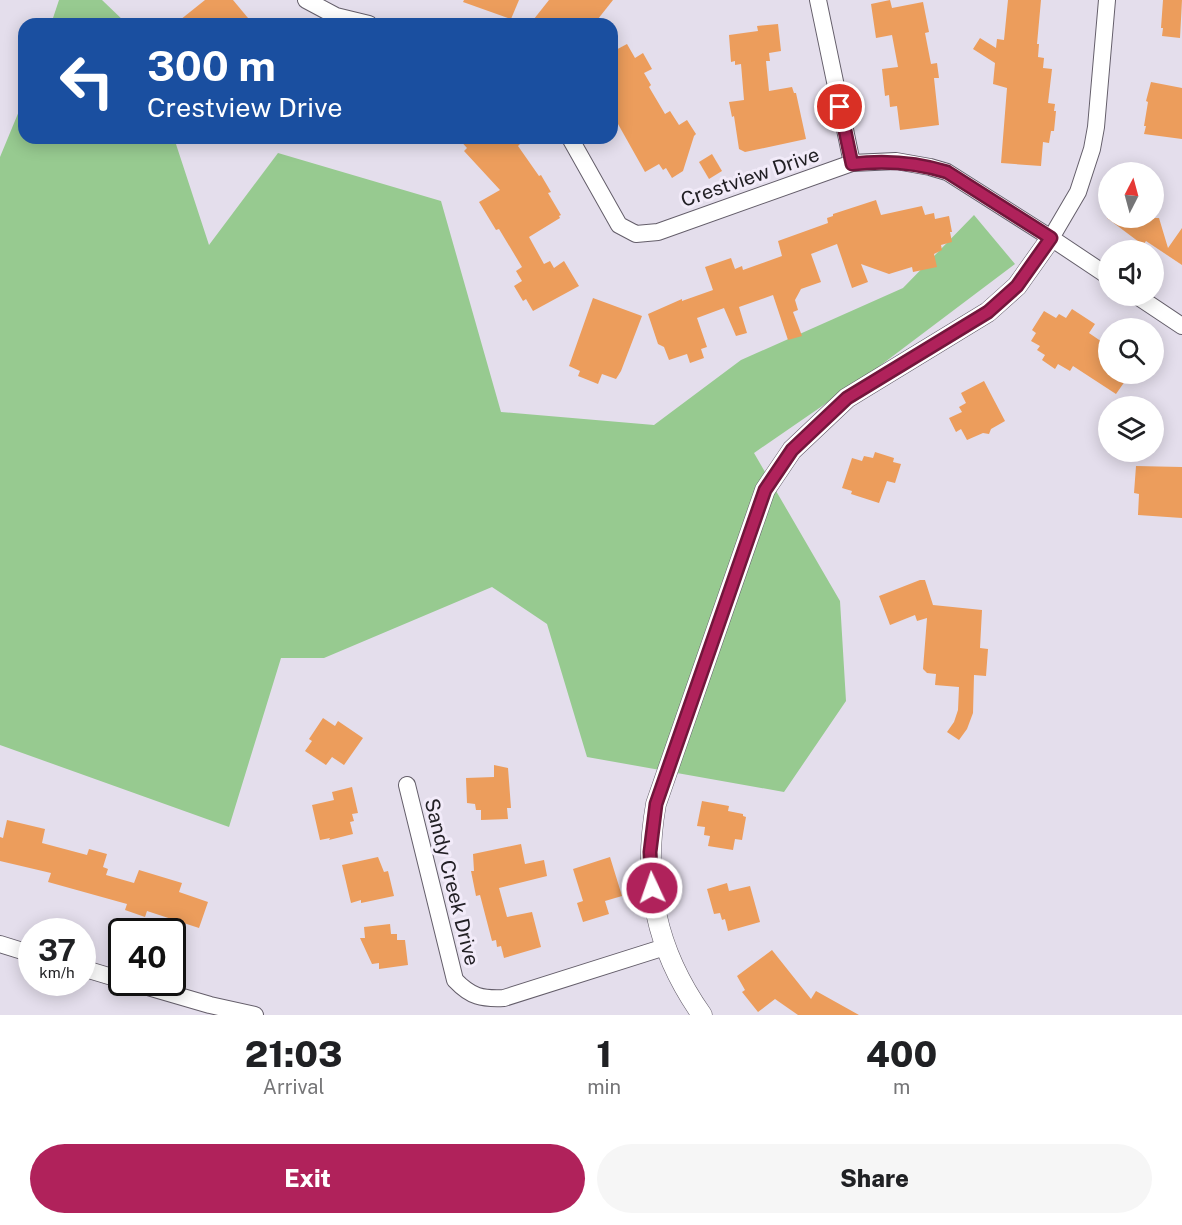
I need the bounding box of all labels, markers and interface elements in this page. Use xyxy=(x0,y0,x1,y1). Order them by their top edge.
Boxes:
text: 300 m xyxy=(147,41,276,90)
icon: left xyxy=(48,42,126,120)
pin xyxy=(814,81,865,132)
icon: arrive xyxy=(823,90,856,123)
text: Crestview Drive xyxy=(147,91,343,123)
street label: Crestview Drive xyxy=(678,142,822,212)
north arrow xyxy=(1098,162,1164,228)
map controls xyxy=(1098,162,1164,462)
button: sound xyxy=(1098,240,1164,306)
button: search xyxy=(1098,318,1164,384)
button: layers xyxy=(1098,396,1164,462)
street label: Sandy Creek Drive xyxy=(420,796,484,968)
position arrow xyxy=(620,856,684,920)
speed limit sign: 40 xyxy=(108,918,186,996)
text: 37 xyxy=(38,932,76,968)
text: km/h xyxy=(39,964,75,981)
text: 21:03 xyxy=(245,1033,343,1075)
text: 1 xyxy=(596,1033,612,1075)
text: 400 xyxy=(866,1033,937,1075)
text: Arrival xyxy=(263,1075,324,1099)
text: min xyxy=(587,1075,621,1099)
text: m xyxy=(893,1075,910,1099)
button: Exit xyxy=(30,1144,585,1213)
button: Share xyxy=(597,1144,1152,1213)

